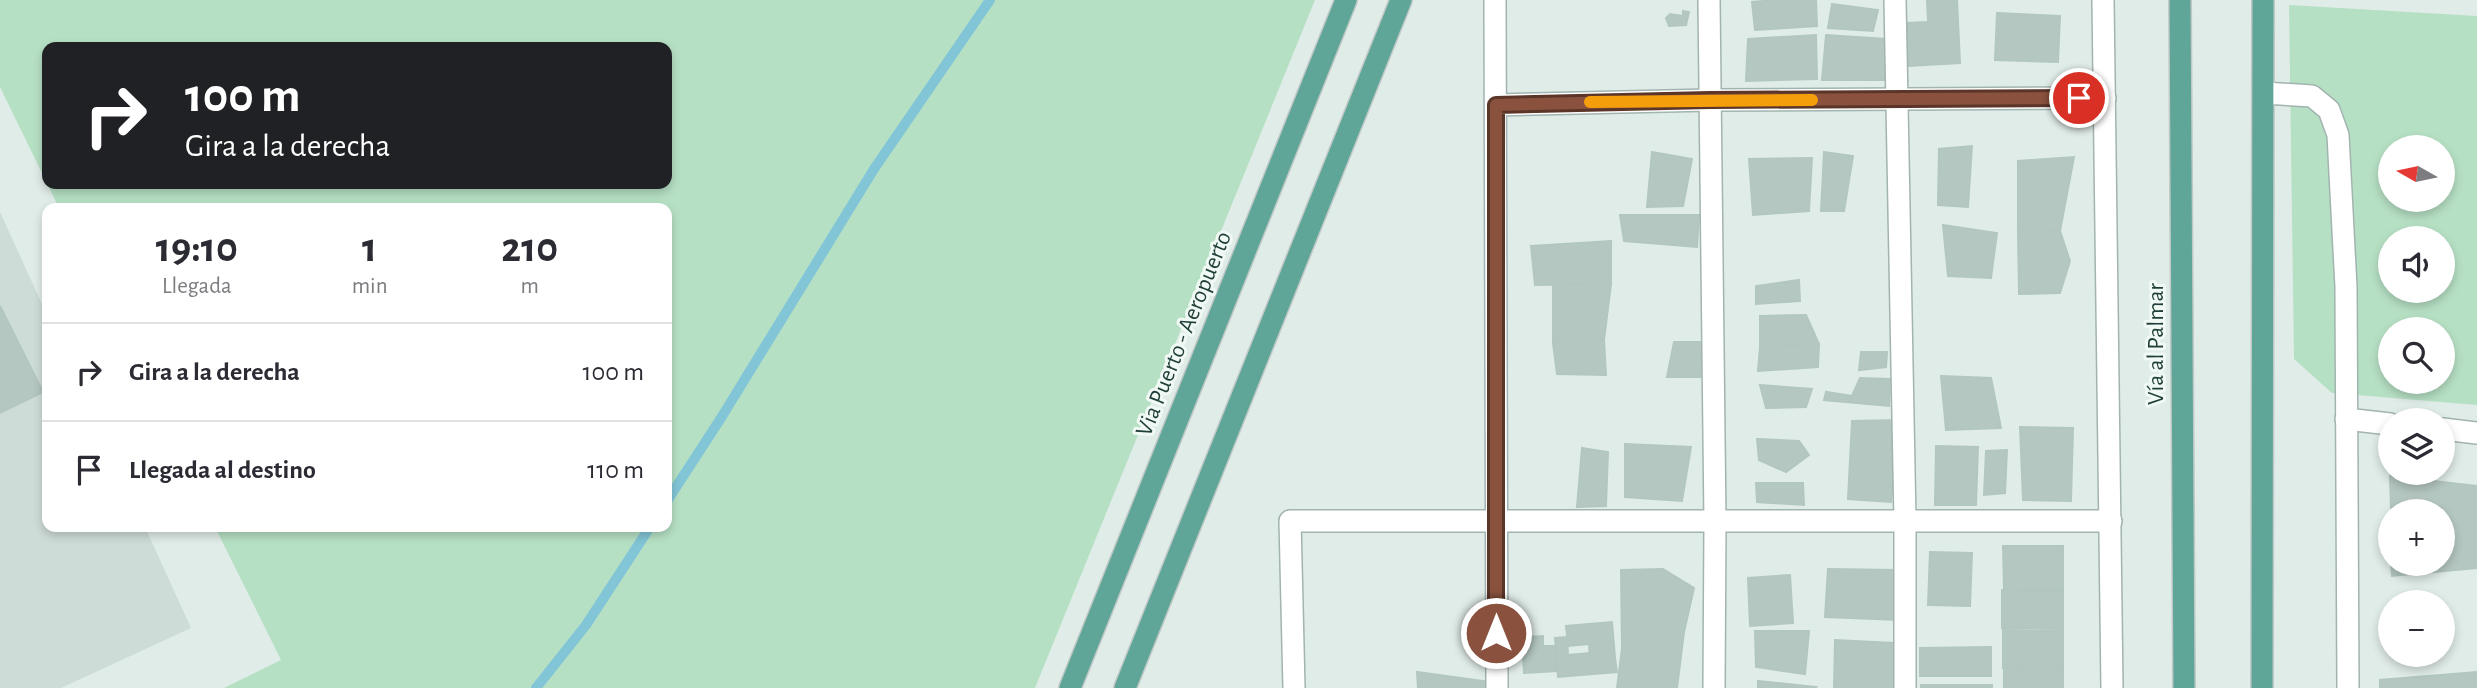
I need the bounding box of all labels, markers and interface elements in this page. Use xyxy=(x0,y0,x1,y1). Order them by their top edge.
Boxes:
pin xyxy=(2049,68,2109,128)
icon: right xyxy=(70,70,161,161)
text: 100 m xyxy=(185,72,301,121)
icon: arrive xyxy=(2060,79,2098,117)
text: Gira a la derecha xyxy=(185,130,390,162)
north arrow xyxy=(2378,135,2455,212)
map controls xyxy=(2378,135,2455,667)
button: sound xyxy=(2378,226,2455,303)
text: 19:10 xyxy=(156,227,238,269)
text: 1 xyxy=(362,227,377,269)
text: 210 xyxy=(501,227,558,269)
street label: Via Puerto - Aeropuerto xyxy=(1132,228,1236,440)
text: Llegada xyxy=(162,275,232,298)
text: min xyxy=(352,275,388,298)
text: m xyxy=(521,275,539,298)
street label: Vía al Palmar xyxy=(2144,283,2168,405)
button: search xyxy=(2378,317,2455,394)
icon: right xyxy=(70,353,108,391)
text: Gira a la derecha xyxy=(129,359,300,385)
text: 100 m xyxy=(583,359,644,385)
button: layers xyxy=(2378,408,2455,485)
icon: arrive xyxy=(70,451,108,489)
text: Llegada al destino xyxy=(129,457,316,483)
text: 110 m xyxy=(587,457,644,483)
button: + xyxy=(2378,499,2455,576)
button: − xyxy=(2378,590,2455,667)
position arrow xyxy=(1459,596,1533,670)

